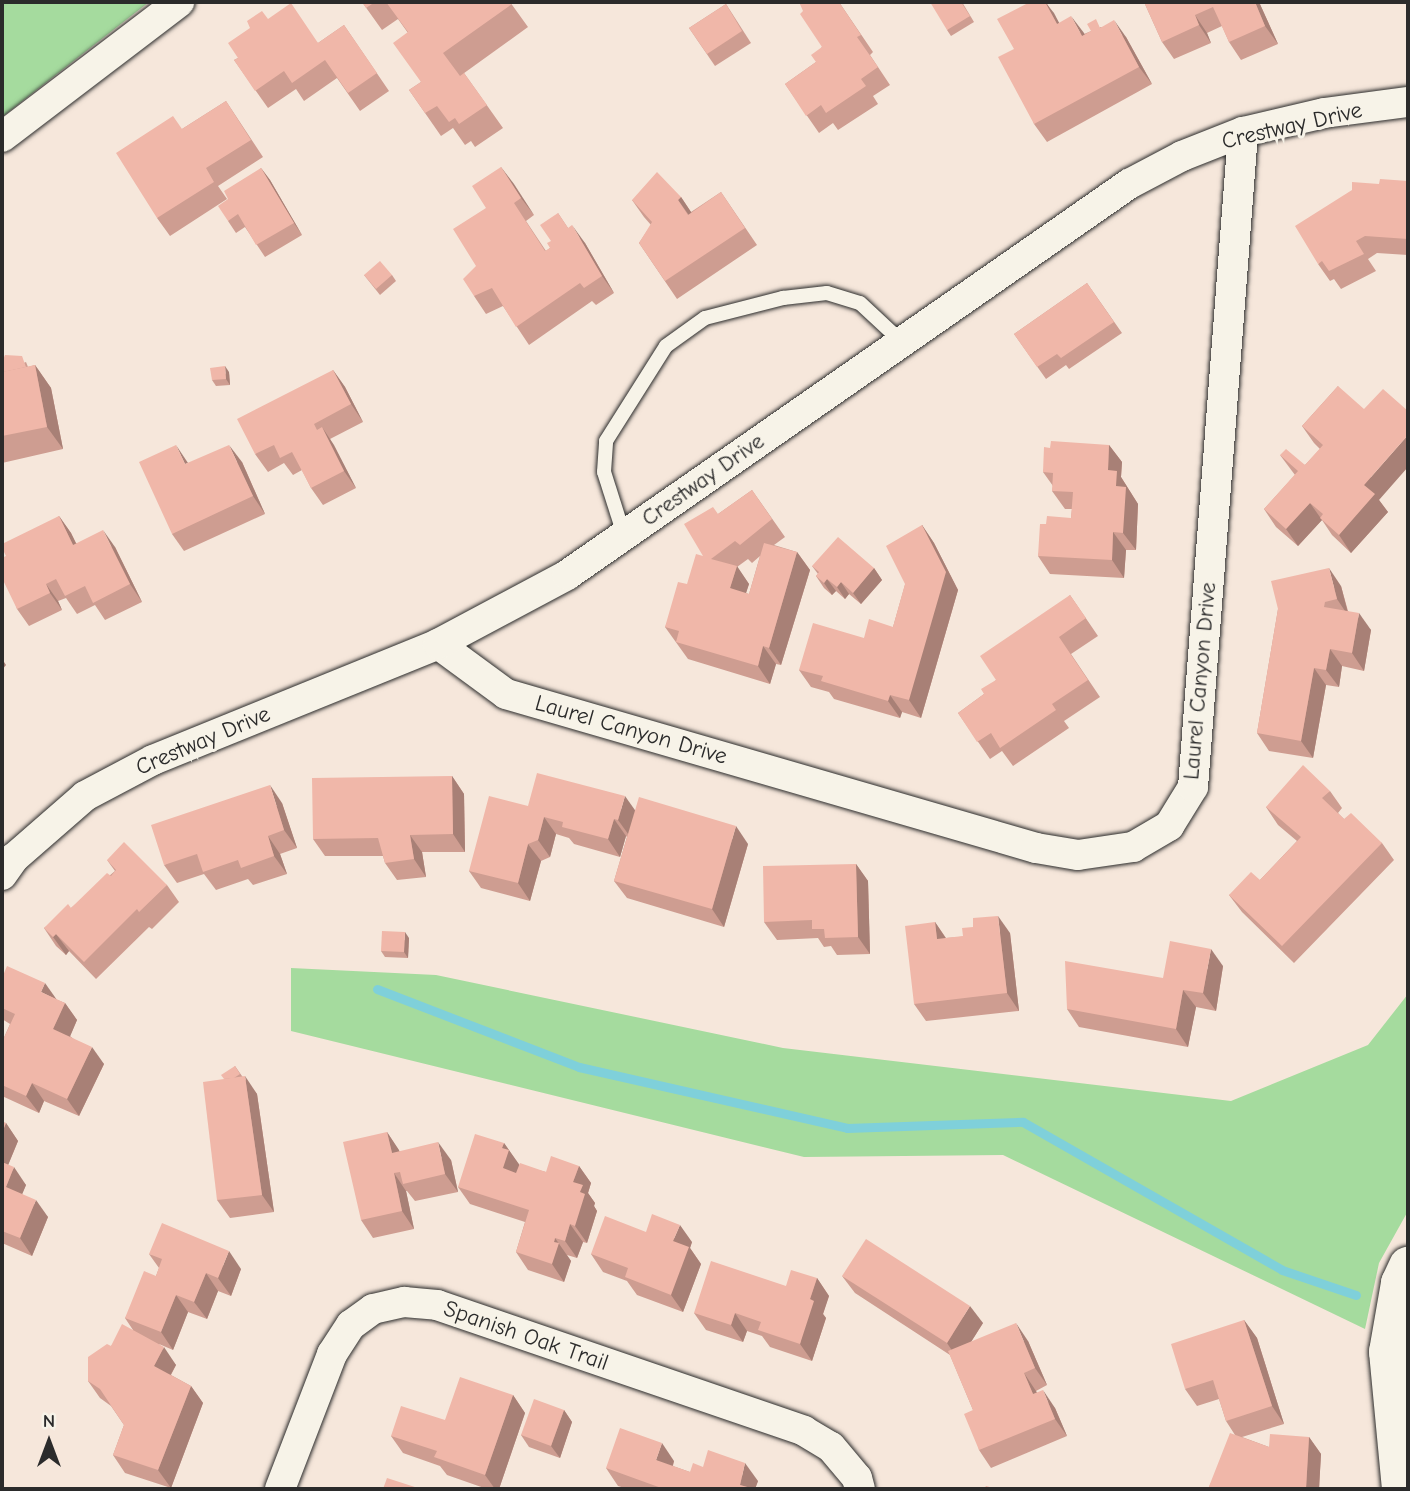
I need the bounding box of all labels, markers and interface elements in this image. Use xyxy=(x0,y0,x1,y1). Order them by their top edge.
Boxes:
street label: Crestway Drive xyxy=(1219,96,1365,156)
street label: Crestway Drive xyxy=(636,428,770,532)
street label: Laurel Canyon Drive xyxy=(1178,581,1222,781)
street label: Laurel Canyon Drive xyxy=(532,689,730,771)
street label: Crestway Drive xyxy=(132,700,274,782)
street label: Spanish Oak Trail xyxy=(440,1295,612,1377)
north arrow xyxy=(14,1407,84,1477)
text: N xyxy=(43,1410,55,1432)

